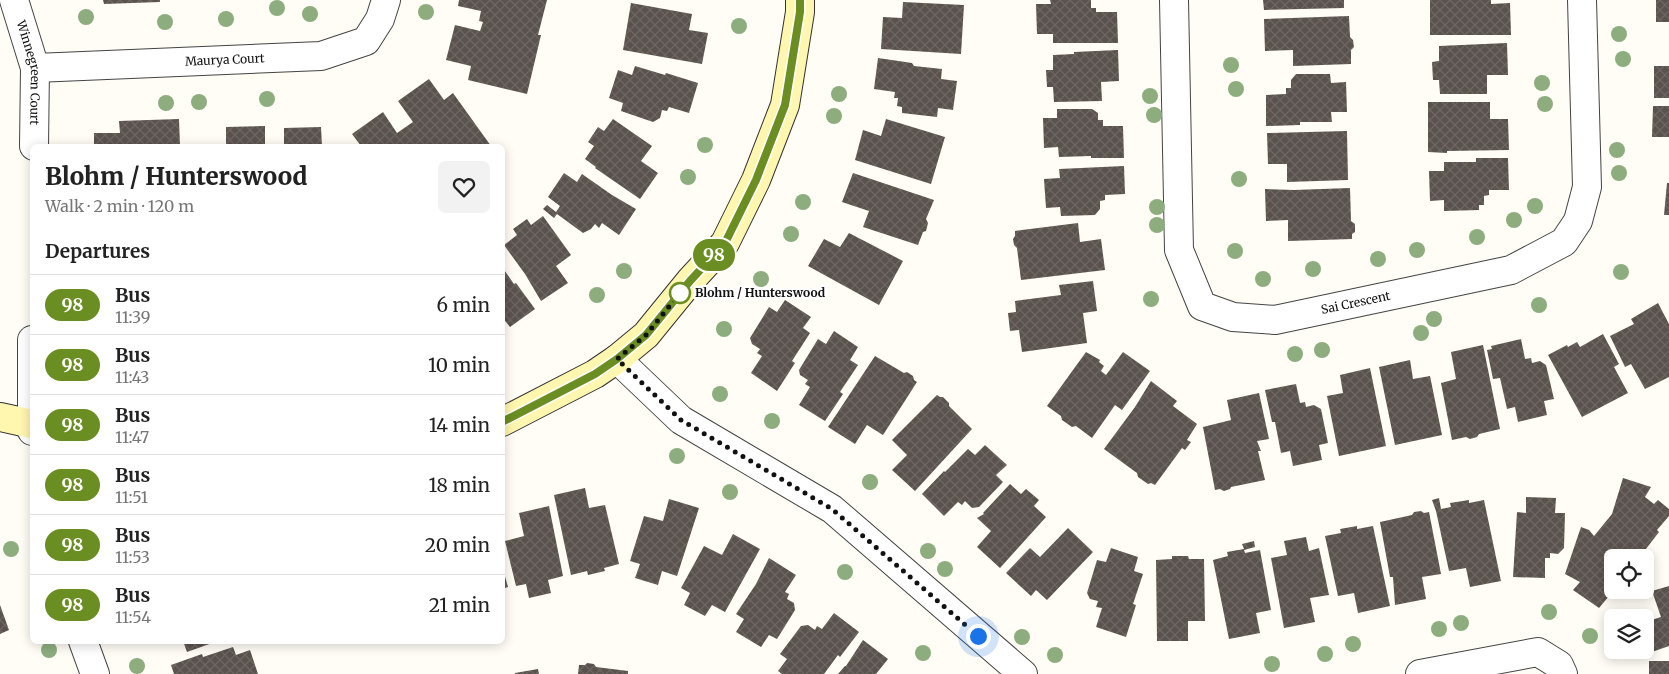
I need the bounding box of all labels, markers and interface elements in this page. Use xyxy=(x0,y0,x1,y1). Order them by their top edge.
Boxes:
street label: Winnegreen Court xyxy=(13,18,43,125)
street label: Maurya Court xyxy=(185,50,265,69)
text: Blohm / Hunterswood xyxy=(45,161,308,192)
button: heart xyxy=(438,161,490,213)
text: Walk · 2 min · 120 m xyxy=(45,196,194,216)
text: Departures xyxy=(45,239,150,263)
line badge: 98 xyxy=(692,239,736,271)
text: 98 xyxy=(703,243,725,266)
marker: Blohm / Hunterswood xyxy=(669,282,691,304)
text: Bus xyxy=(115,283,150,307)
place label: Blohm / Hunterswood xyxy=(695,285,826,300)
street label: Sai Crescent xyxy=(1320,288,1392,317)
text: 98 xyxy=(62,293,83,316)
text: 6 min xyxy=(436,293,490,317)
text: 11:39 xyxy=(115,307,150,327)
text: Bus xyxy=(115,343,150,367)
text: 98 xyxy=(62,353,83,376)
text: 10 min xyxy=(428,353,490,377)
text: 11:43 xyxy=(115,367,149,387)
text: Bus xyxy=(115,403,150,427)
text: 98 xyxy=(62,413,83,436)
text: 14 min xyxy=(429,413,490,437)
text: 11:47 xyxy=(115,427,149,447)
text: Bus xyxy=(115,463,150,487)
text: 98 xyxy=(62,473,83,496)
text: 18 min xyxy=(429,473,490,497)
text: 11:51 xyxy=(115,487,148,507)
text: Bus xyxy=(115,523,150,547)
text: 98 xyxy=(62,533,83,556)
text: 20 min xyxy=(425,533,490,557)
text: 11:53 xyxy=(115,547,150,567)
map controls xyxy=(1604,549,1654,659)
button: locate xyxy=(1604,549,1654,599)
text: Bus xyxy=(115,583,150,607)
text: 98 xyxy=(62,593,83,616)
text: 21 min xyxy=(429,593,490,617)
text: 11:54 xyxy=(115,607,151,627)
button: layers xyxy=(1604,609,1654,659)
your location xyxy=(966,624,991,649)

